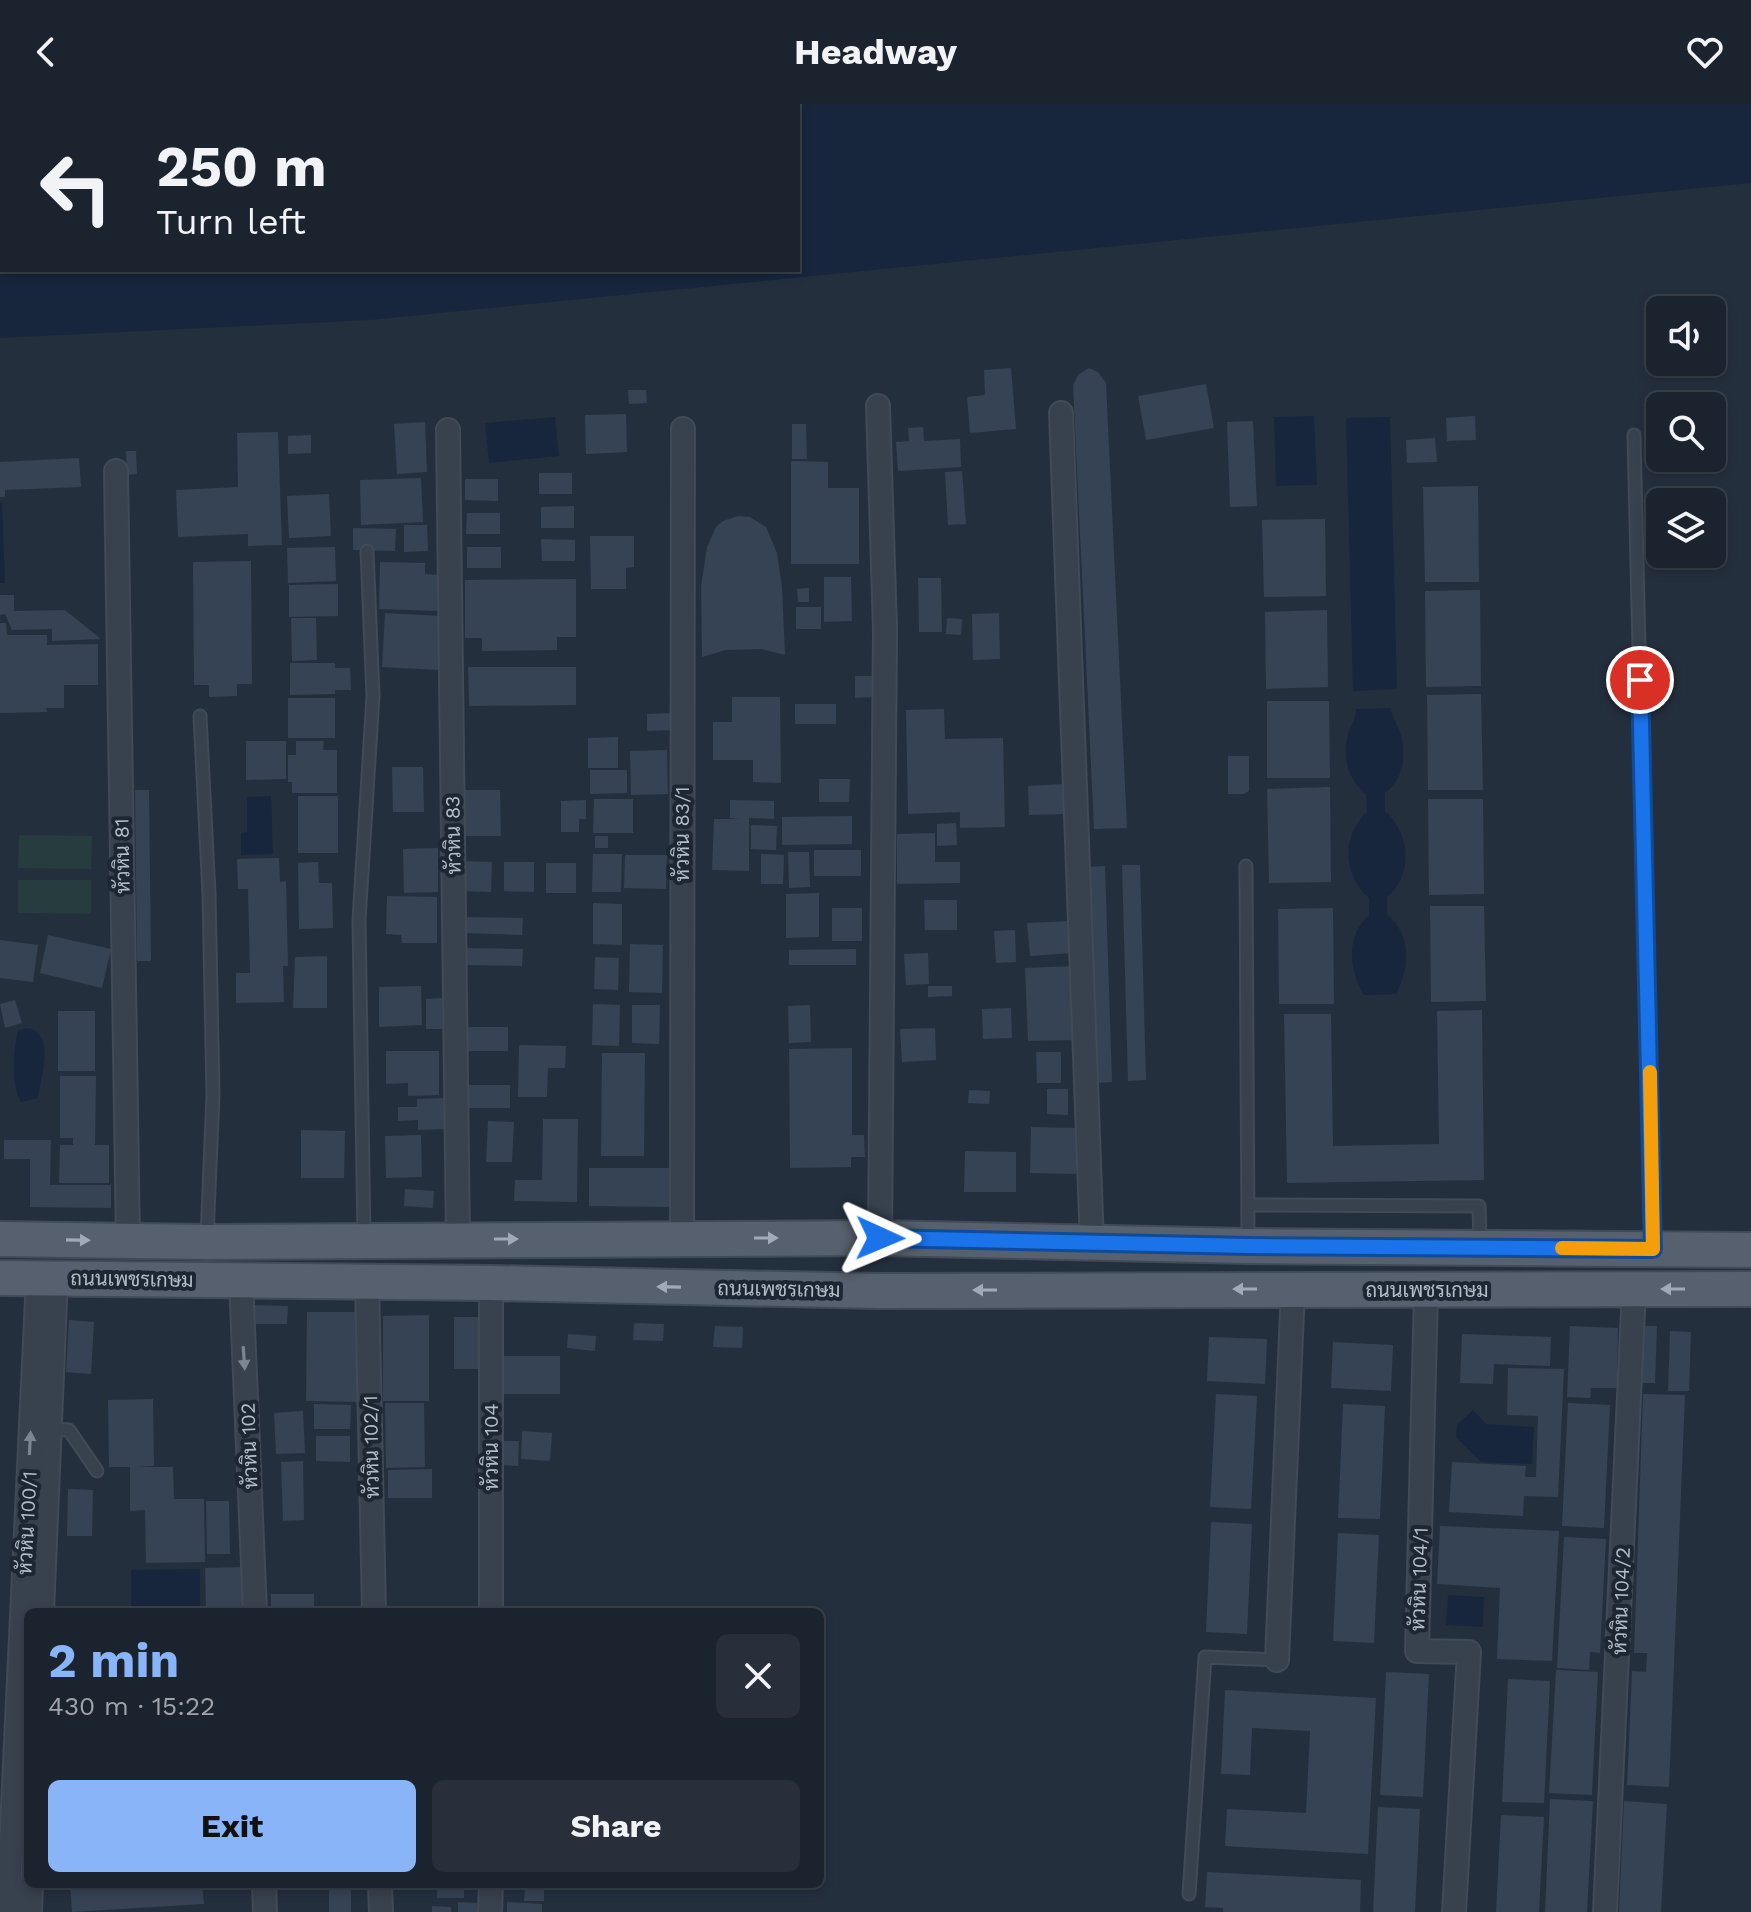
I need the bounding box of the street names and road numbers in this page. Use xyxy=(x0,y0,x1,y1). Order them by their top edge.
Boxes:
street label: หัวหิน 83/1 xyxy=(670,786,694,882)
street label: หัวหิน 83 xyxy=(440,795,466,875)
street label: หัวหิน 81 xyxy=(109,818,135,894)
street label: ถนนเพชรเกษม xyxy=(70,1266,194,1292)
street label: ถนนเพชรเกษม xyxy=(717,1276,841,1302)
street label: ถนนเพชรเกษม xyxy=(1365,1278,1489,1302)
street label: หัวหิน 102/1 xyxy=(358,1395,384,1499)
street label: หัวหิน 102 xyxy=(235,1402,263,1490)
street label: หัวหิน 104 xyxy=(479,1403,503,1491)
street label: หัวหิน 100/1 xyxy=(12,1471,42,1575)
street label: หัวหิน 104/1 xyxy=(1405,1527,1433,1631)
street label: หัวหิน 104/2 xyxy=(1607,1547,1635,1655)

